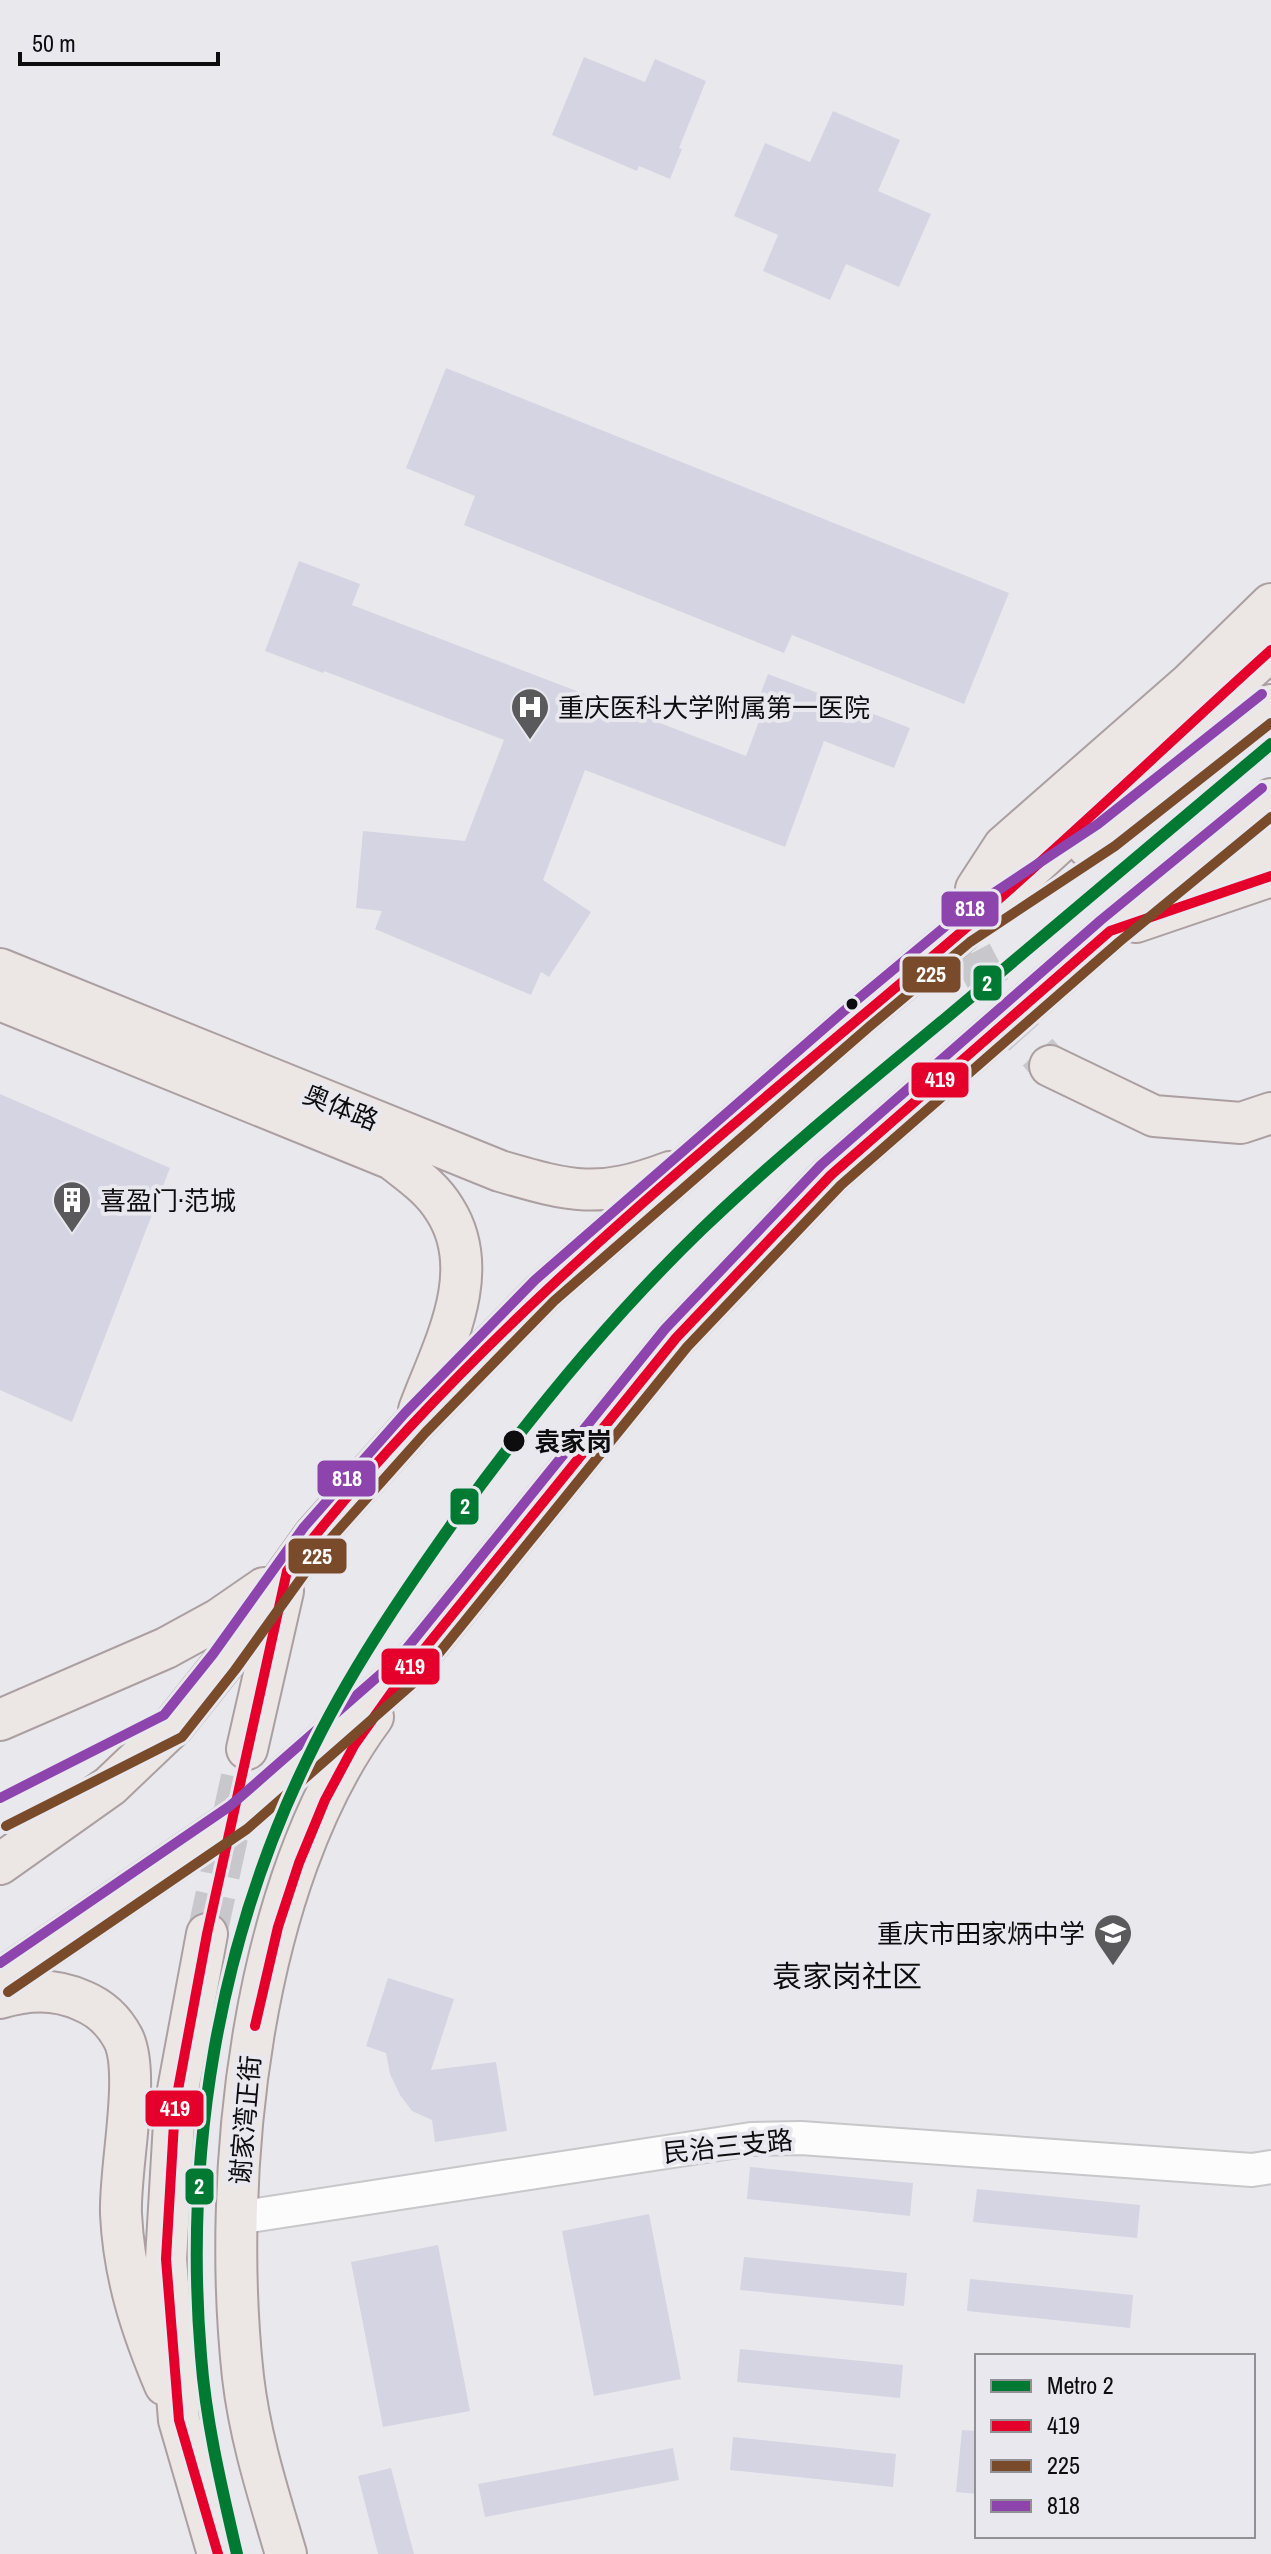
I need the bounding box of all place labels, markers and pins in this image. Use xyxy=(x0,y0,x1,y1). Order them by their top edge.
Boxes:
hospital icon: 重庆医科大学附属第一医院 xyxy=(509,686,551,741)
place label: 重庆医科大学附属第一医院 xyxy=(558,690,870,725)
unlabelled marker xyxy=(844,996,860,1012)
building icon: 喜盈门·范城 xyxy=(51,1179,93,1234)
place label: 喜盈门·范城 xyxy=(100,1183,236,1218)
place label: 袁家岗 xyxy=(534,1424,612,1459)
marker: 袁家岗 xyxy=(501,1428,527,1454)
school or university icon: 重庆市田家炳中学 xyxy=(1092,1912,1134,1967)
place label: 重庆市田家炳中学 xyxy=(877,1916,1085,1951)

